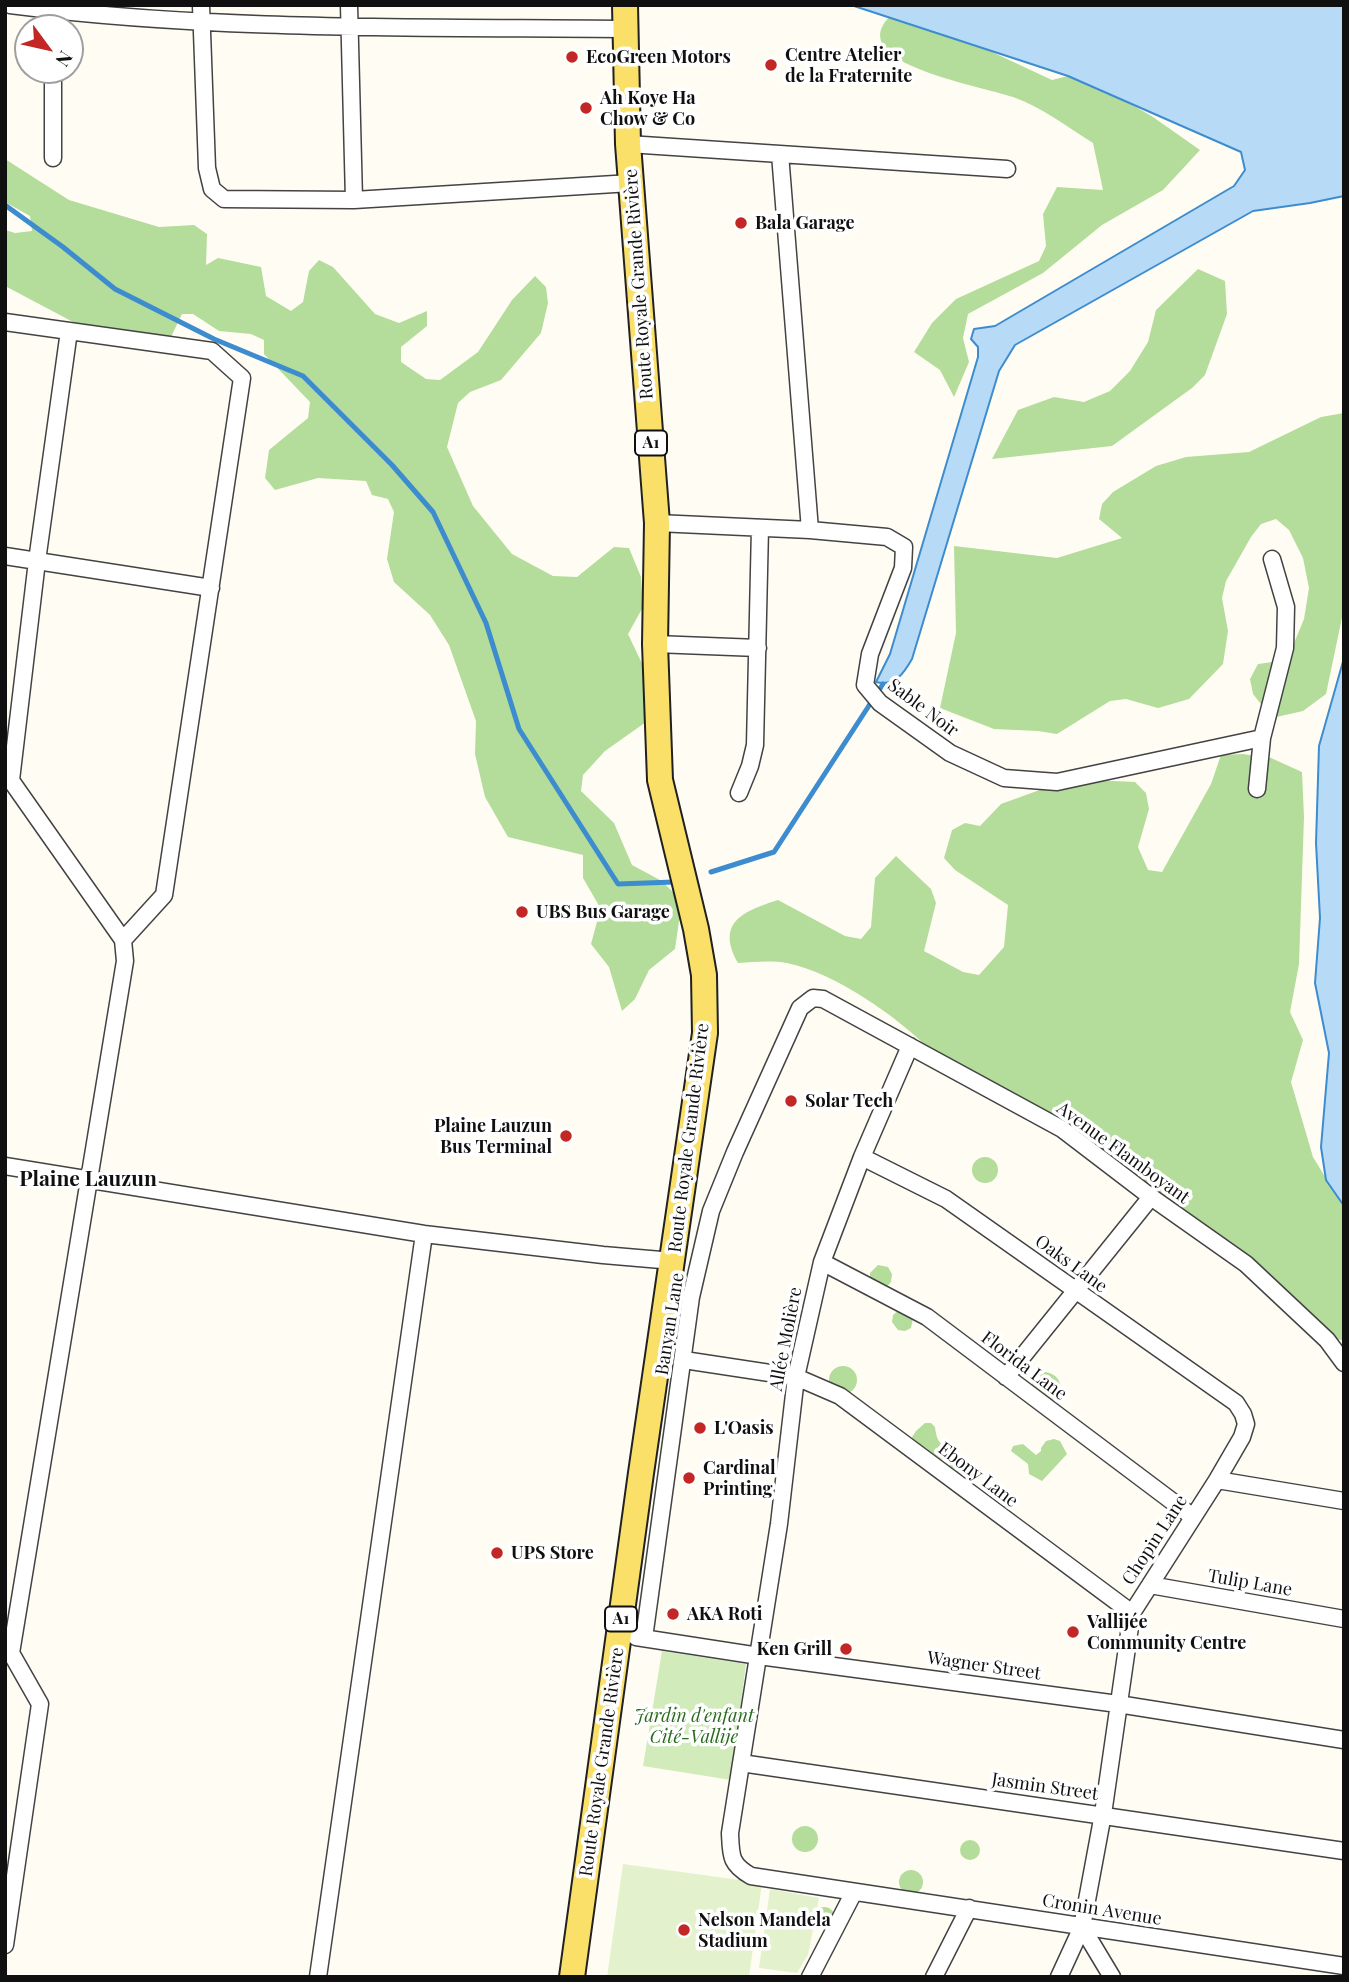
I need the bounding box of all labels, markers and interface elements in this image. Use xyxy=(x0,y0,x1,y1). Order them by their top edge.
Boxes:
north arrow xyxy=(14,14,84,84)
place label: Centre Atelier de la Fraternite xyxy=(785,44,912,86)
place label: EcoGreen Motors xyxy=(586,46,731,68)
text: N xyxy=(50,47,80,72)
marker: EcoGreen Motors xyxy=(564,49,580,65)
marker: Centre Atelier de la Fraternite xyxy=(763,57,779,73)
place label: Ah Koye Ha Chow & Co xyxy=(600,87,696,130)
marker: Ah Koye Ha Chow & Co xyxy=(578,100,594,116)
street label: Route Royale Grande Rivière xyxy=(620,168,658,400)
place label: Bala Garage xyxy=(755,212,855,234)
marker: Bala Garage xyxy=(733,215,749,231)
road number: A1 xyxy=(635,430,667,456)
street label: Sable Noir xyxy=(883,674,963,742)
place label: UBS Bus Garage xyxy=(536,901,670,923)
marker: UBS Bus Garage xyxy=(514,904,530,920)
street label: Route Royale Grande Rivière xyxy=(664,1022,714,1254)
place label: Solar Tech xyxy=(805,1090,893,1112)
marker: Solar Tech xyxy=(783,1093,799,1109)
street label: Avenue Flamboyant xyxy=(1052,1098,1194,1208)
place label: Plaine Lauzun Bus Terminal xyxy=(434,1115,552,1158)
marker: Plaine Lauzun Bus Terminal xyxy=(558,1128,574,1144)
district label: Plaine Lauzun xyxy=(19,1166,157,1192)
street label: Oaks Lane xyxy=(1031,1231,1111,1297)
street label: Banyan Lane xyxy=(651,1271,689,1377)
street label: Allée Molière xyxy=(765,1285,807,1393)
street label: Florida Lane xyxy=(977,1327,1071,1405)
place label: L'Oasis xyxy=(714,1417,774,1439)
marker: L'Oasis xyxy=(692,1420,708,1436)
street label: Ebony Lane xyxy=(934,1438,1022,1512)
place label: Cardinal Printing xyxy=(703,1457,776,1500)
marker: Cardinal Printing xyxy=(681,1470,697,1486)
street label: Chopin Lane xyxy=(1118,1491,1192,1589)
place label: UPS Store xyxy=(511,1542,594,1564)
marker: UPS Store xyxy=(489,1545,505,1561)
street label: Tulip Lane xyxy=(1206,1565,1294,1601)
place label: AKA Roti xyxy=(687,1603,762,1625)
road number: A1 xyxy=(605,1606,637,1632)
marker: AKA Roti xyxy=(665,1606,681,1622)
place label: Vallijée Community Centre xyxy=(1087,1611,1246,1654)
marker: Vallijée Community Centre xyxy=(1065,1624,1081,1640)
place label: Ken Grill xyxy=(757,1638,832,1660)
marker: Ken Grill xyxy=(838,1641,854,1657)
street label: Route Royale Grande Rivière xyxy=(575,1646,629,1878)
street label: Wagner Street xyxy=(926,1647,1042,1685)
park label: Jardin d'enfant Cité-Vallije xyxy=(634,1705,754,1748)
street label: Jasmin Street xyxy=(990,1769,1100,1805)
street label: Cronin Avenue xyxy=(1041,1890,1163,1930)
place label: Nelson Mandela Stadium xyxy=(698,1909,831,1952)
marker: Nelson Mandela Stadium xyxy=(676,1922,692,1938)

